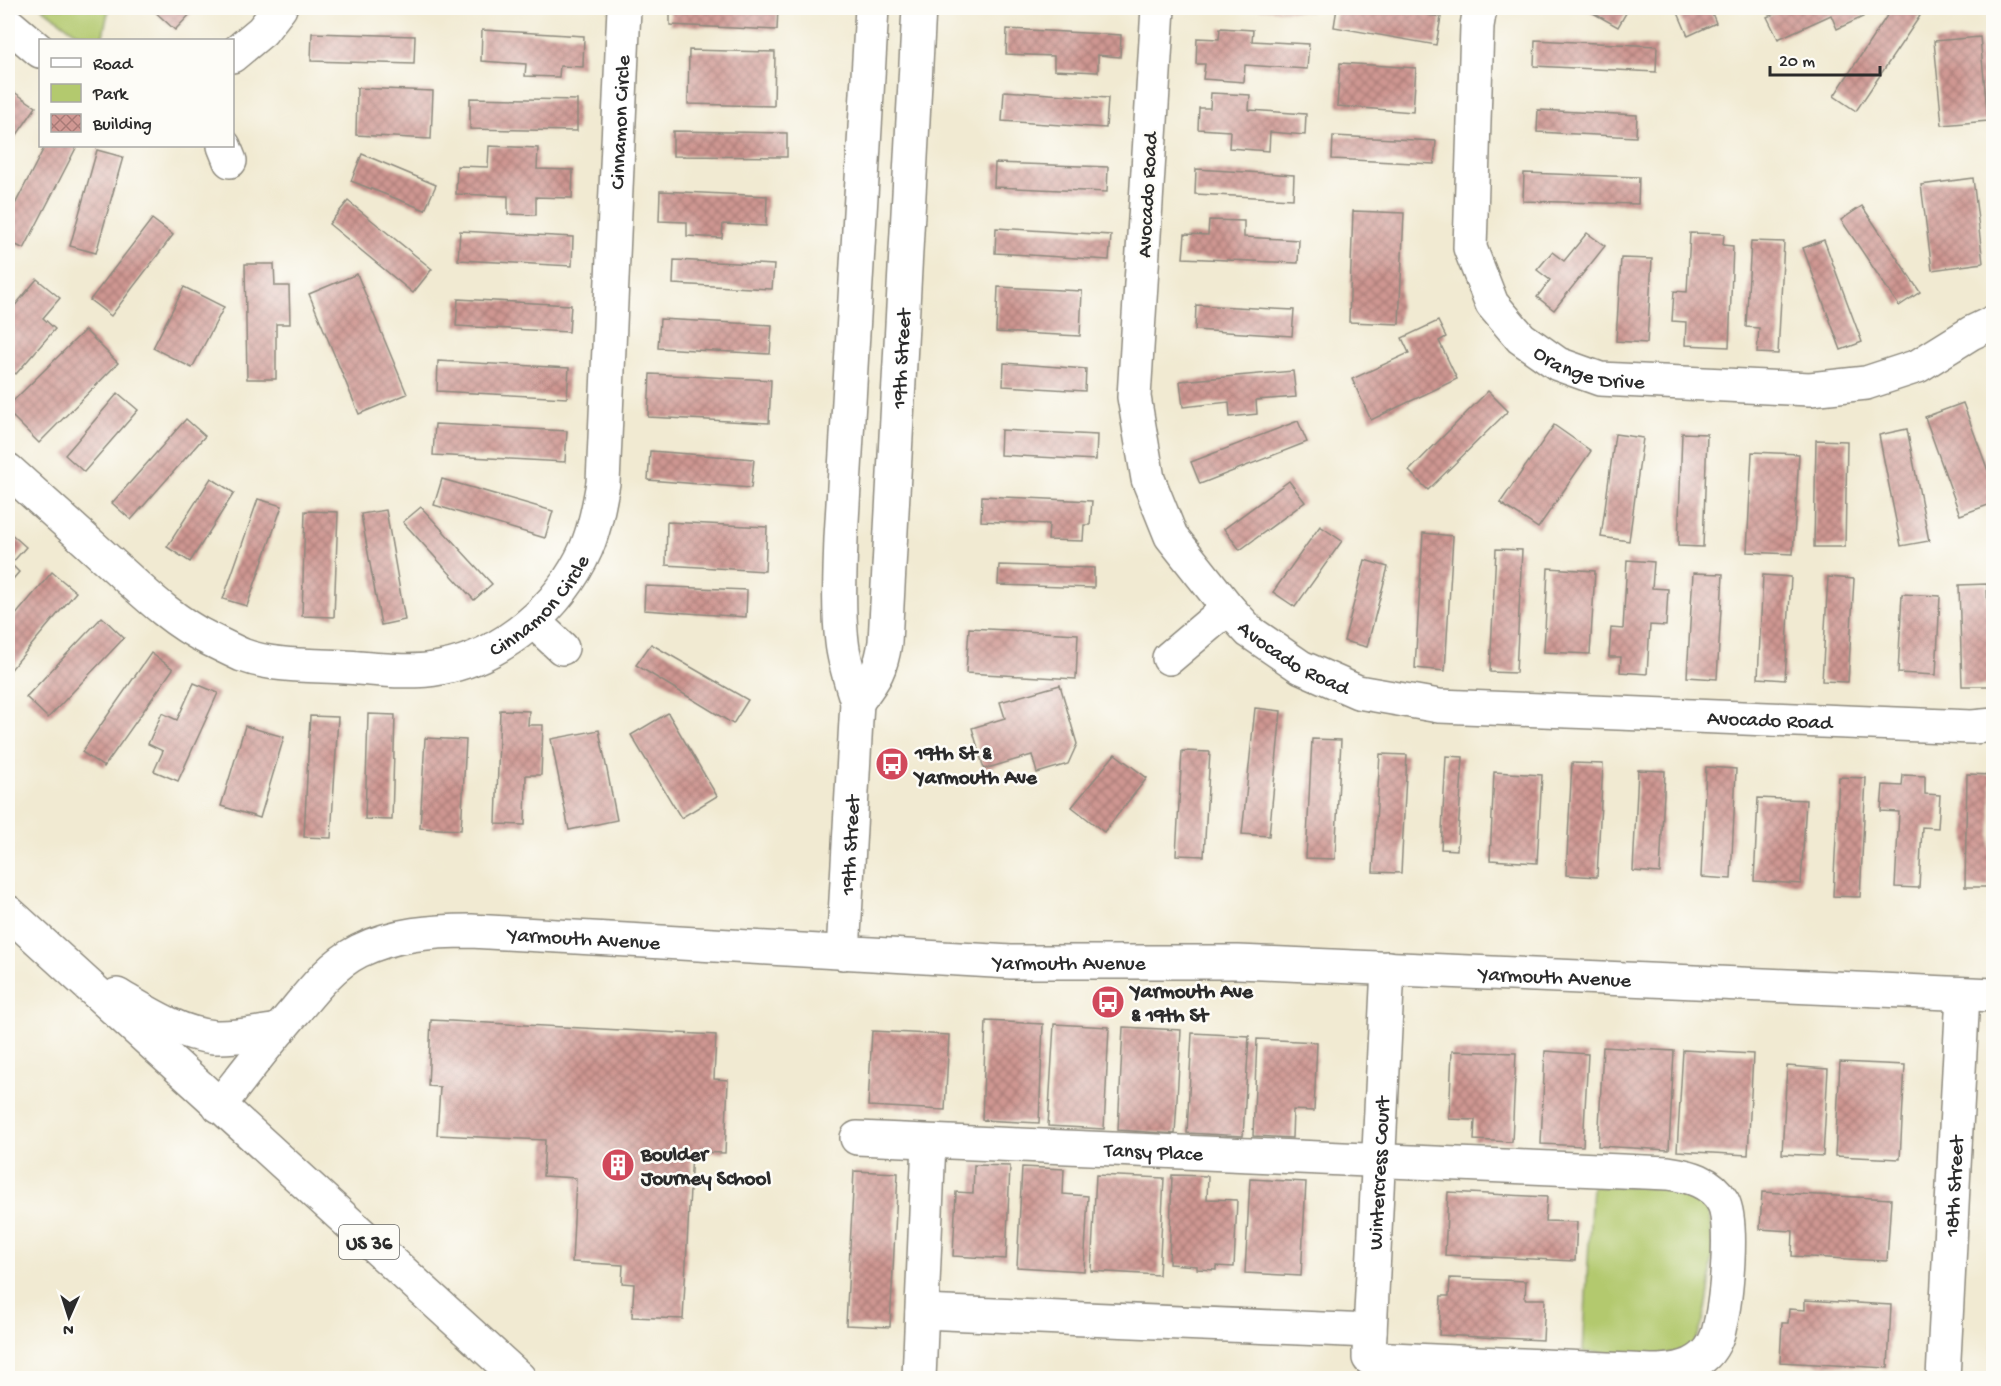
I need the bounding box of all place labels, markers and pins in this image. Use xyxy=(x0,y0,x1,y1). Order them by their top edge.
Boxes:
place label: 19th St & Yarmouth Ave xyxy=(912,743,1038,792)
bus stop icon: 19th St & Yarmouth Ave xyxy=(874,746,910,782)
place label: Yarmouth Ave & 19th St xyxy=(1128,981,1254,1030)
bus stop icon: Yarmouth Ave & 19th St xyxy=(1090,984,1126,1020)
place label: Boulder Journey School xyxy=(640,1144,771,1193)
building icon: Boulder Journey School xyxy=(600,1147,636,1183)

